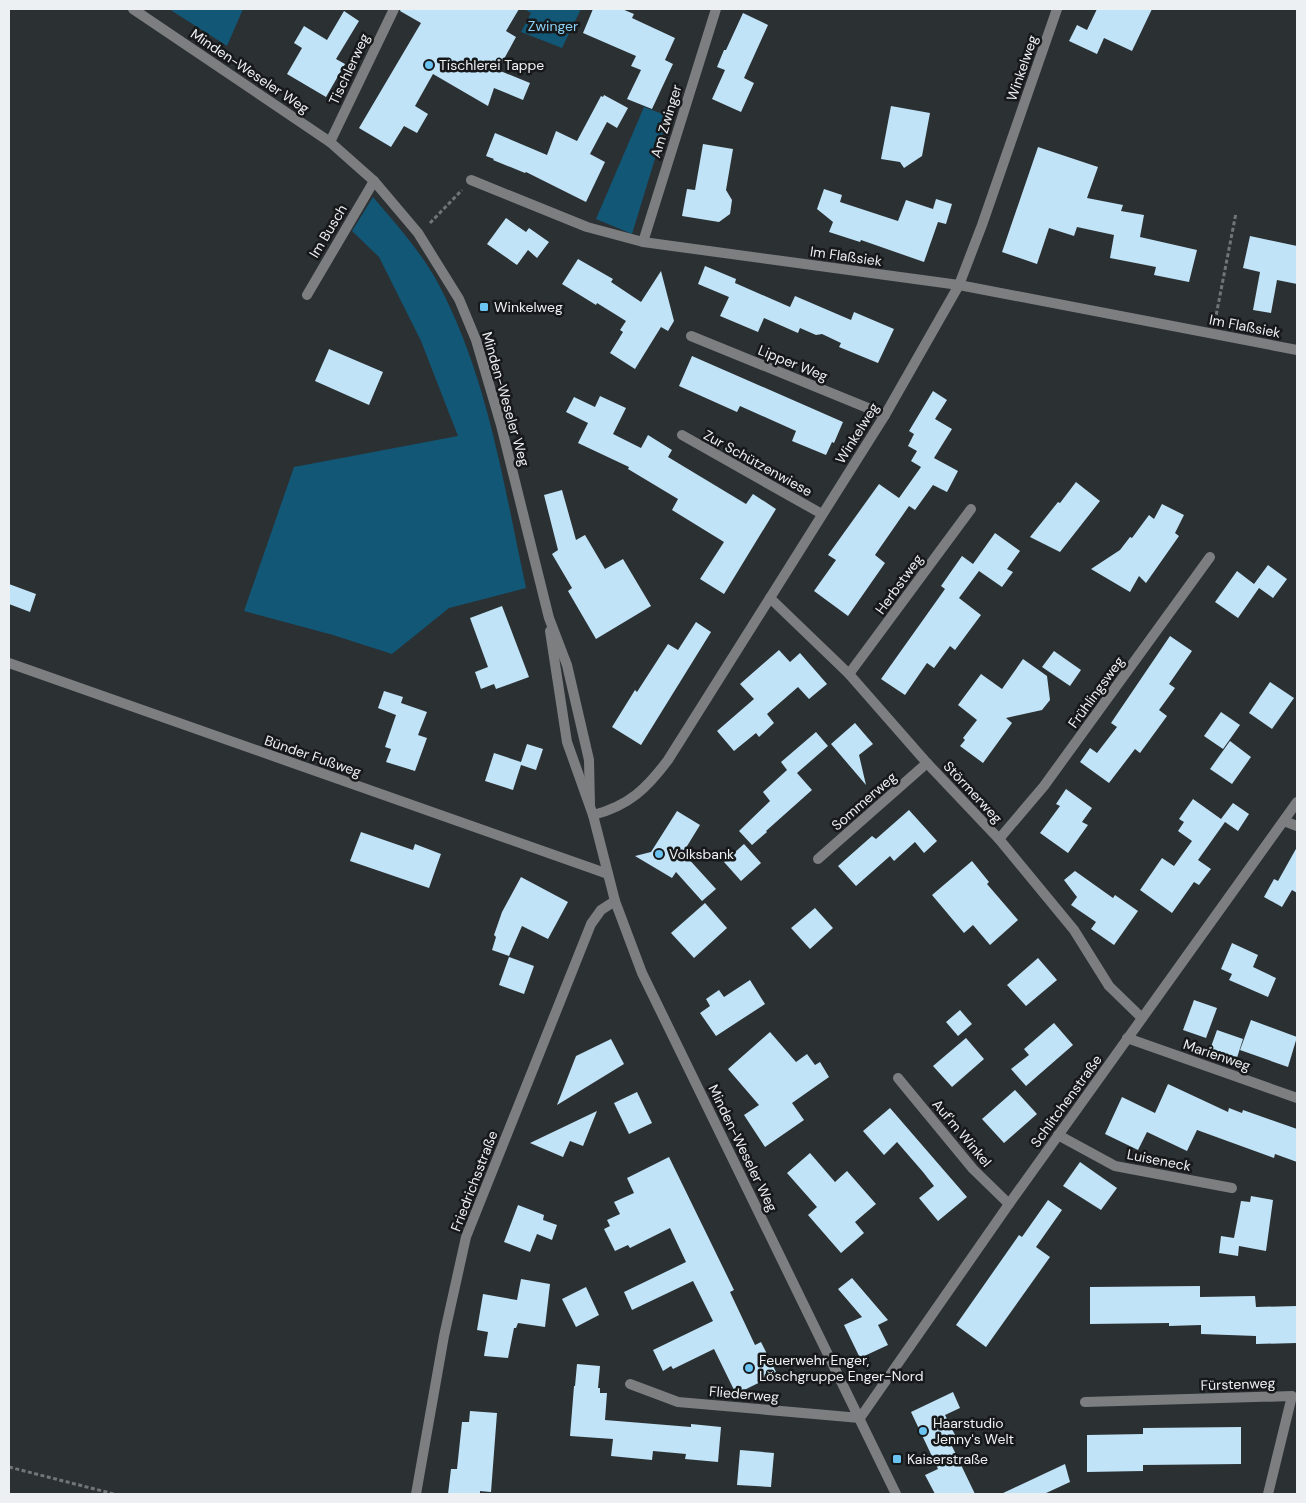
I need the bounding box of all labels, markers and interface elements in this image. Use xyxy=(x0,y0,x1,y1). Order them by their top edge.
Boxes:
park label: Zwinger xyxy=(528,17,578,35)
street label: Minden-Weseler Weg xyxy=(187,25,313,118)
street label: Tischlerweg xyxy=(325,30,373,108)
street label: Winkelweg xyxy=(1002,32,1042,103)
place label: Tischlerei Tappe xyxy=(439,56,544,74)
marker: Tischlerei Tappe xyxy=(423,59,435,71)
street label: Am Zwinger xyxy=(646,82,686,160)
street label: Im Busch xyxy=(305,201,351,261)
street label: Im Flaßsiek xyxy=(809,242,883,270)
place label: Winkelweg xyxy=(494,298,563,316)
marker: Winkelweg xyxy=(478,301,490,313)
street label: Im Flaßsiek xyxy=(1208,310,1282,342)
street label: Minden-Weseler Weg xyxy=(478,330,534,469)
street label: Lipper Weg xyxy=(755,341,831,385)
street label: Winkelweg xyxy=(831,399,883,467)
street label: Zur Schützenwiese xyxy=(700,426,816,500)
street label: Herbstweg xyxy=(871,550,927,618)
street label: Frühlingsweg xyxy=(1064,653,1128,731)
street label: Bünder Fußweg xyxy=(262,731,364,781)
street label: Störmerweg xyxy=(940,757,1007,827)
street label: Sommerweg xyxy=(828,768,900,834)
place label: Volksbank xyxy=(669,845,734,863)
marker: Volksbank xyxy=(653,848,665,860)
street label: Marienweg xyxy=(1181,1035,1253,1075)
street label: Schlitchenstraße xyxy=(1026,1051,1106,1151)
street label: Minden-Weseler Weg xyxy=(704,1081,782,1215)
street label: Auf'm Winkel xyxy=(928,1095,996,1171)
street label: Friedrichsstraße xyxy=(447,1128,501,1234)
street label: Luiseneck xyxy=(1125,1145,1193,1175)
place label: Feuerwehr Enger, Löschgruppe Enger-Nord xyxy=(759,1351,924,1385)
marker: Feuerwehr Enger, Löschgruppe Enger-Nord xyxy=(743,1362,755,1374)
street label: Fürstenweg xyxy=(1200,1374,1276,1394)
street label: Fliederweg xyxy=(708,1382,780,1406)
place label: Haarstudio Jenny's Welt xyxy=(933,1414,1014,1448)
marker: Haarstudio Jenny's Welt xyxy=(917,1425,929,1437)
place label: Kaiserstraße xyxy=(907,1450,988,1468)
marker: Kaiserstraße xyxy=(891,1453,903,1465)

